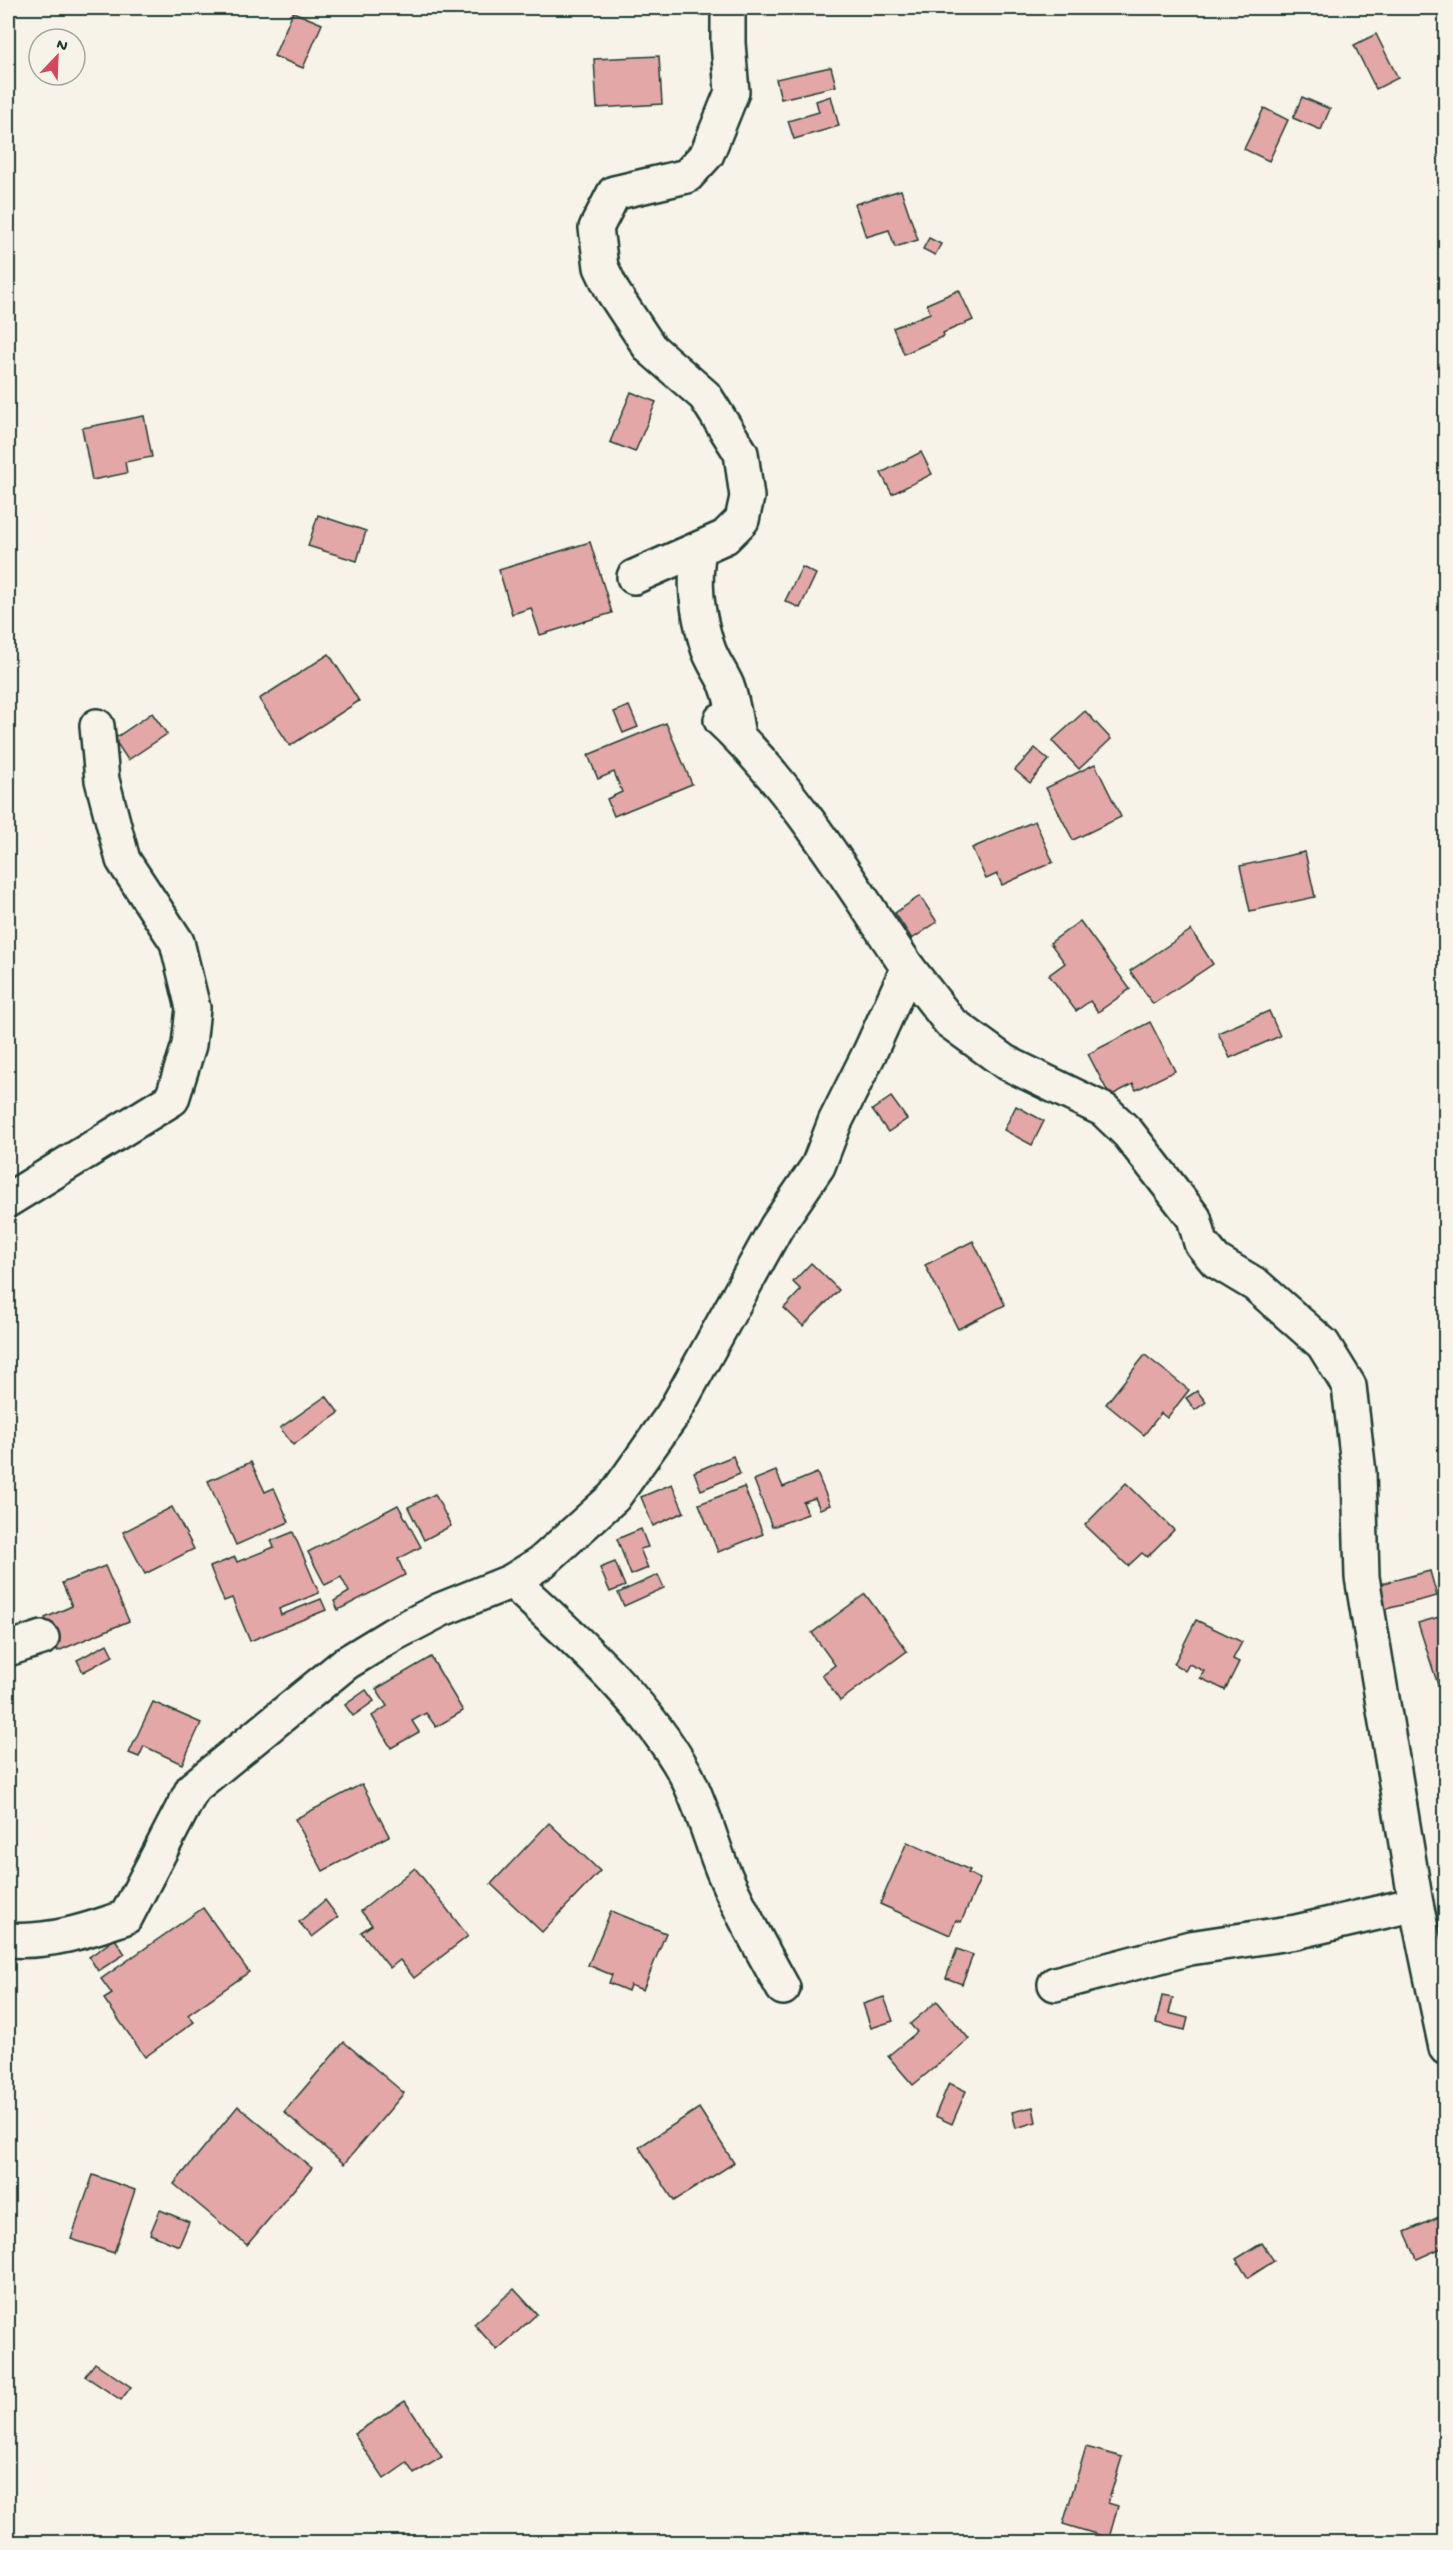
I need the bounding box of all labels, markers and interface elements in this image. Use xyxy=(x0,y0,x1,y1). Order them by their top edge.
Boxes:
north arrow xyxy=(27,27,87,87)
text: N xyxy=(53,36,71,57)

